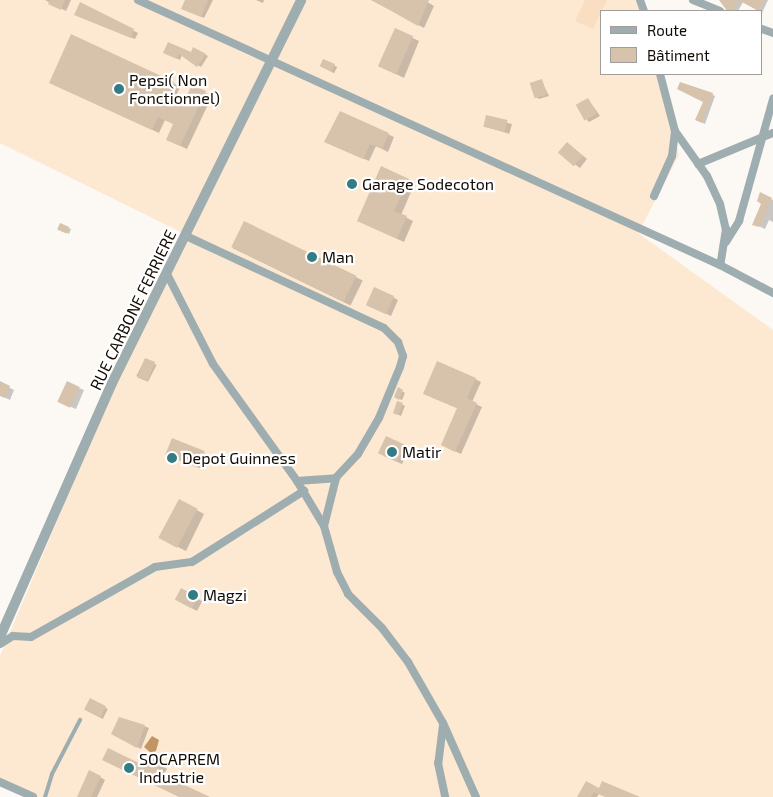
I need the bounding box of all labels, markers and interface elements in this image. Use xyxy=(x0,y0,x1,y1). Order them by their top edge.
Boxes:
legend xyxy=(600,10,763,75)
text: Route xyxy=(647,21,687,39)
text: Bâtiment xyxy=(647,46,710,64)
place label: Pepsi( Non Fonctionnel) xyxy=(129,70,220,108)
marker: Pepsi( Non Fonctionnel) xyxy=(113,83,125,95)
place label: Garage Sodecoton xyxy=(362,174,494,194)
marker: Garage Sodecoton xyxy=(346,178,358,190)
street label: RUE CARBONE FERRIERE xyxy=(86,227,180,393)
place label: Man xyxy=(322,247,354,267)
marker: Man xyxy=(306,251,318,263)
place label: Matir xyxy=(402,442,441,462)
marker: Matir xyxy=(386,446,398,458)
place label: Depot Guinness xyxy=(182,448,296,468)
marker: Depot Guinness xyxy=(166,452,178,464)
place label: Magzi xyxy=(203,585,247,605)
marker: Magzi xyxy=(187,589,199,601)
place label: SOCAPREM Industrie xyxy=(139,749,220,787)
marker: SOCAPREM Industrie xyxy=(123,762,135,774)

